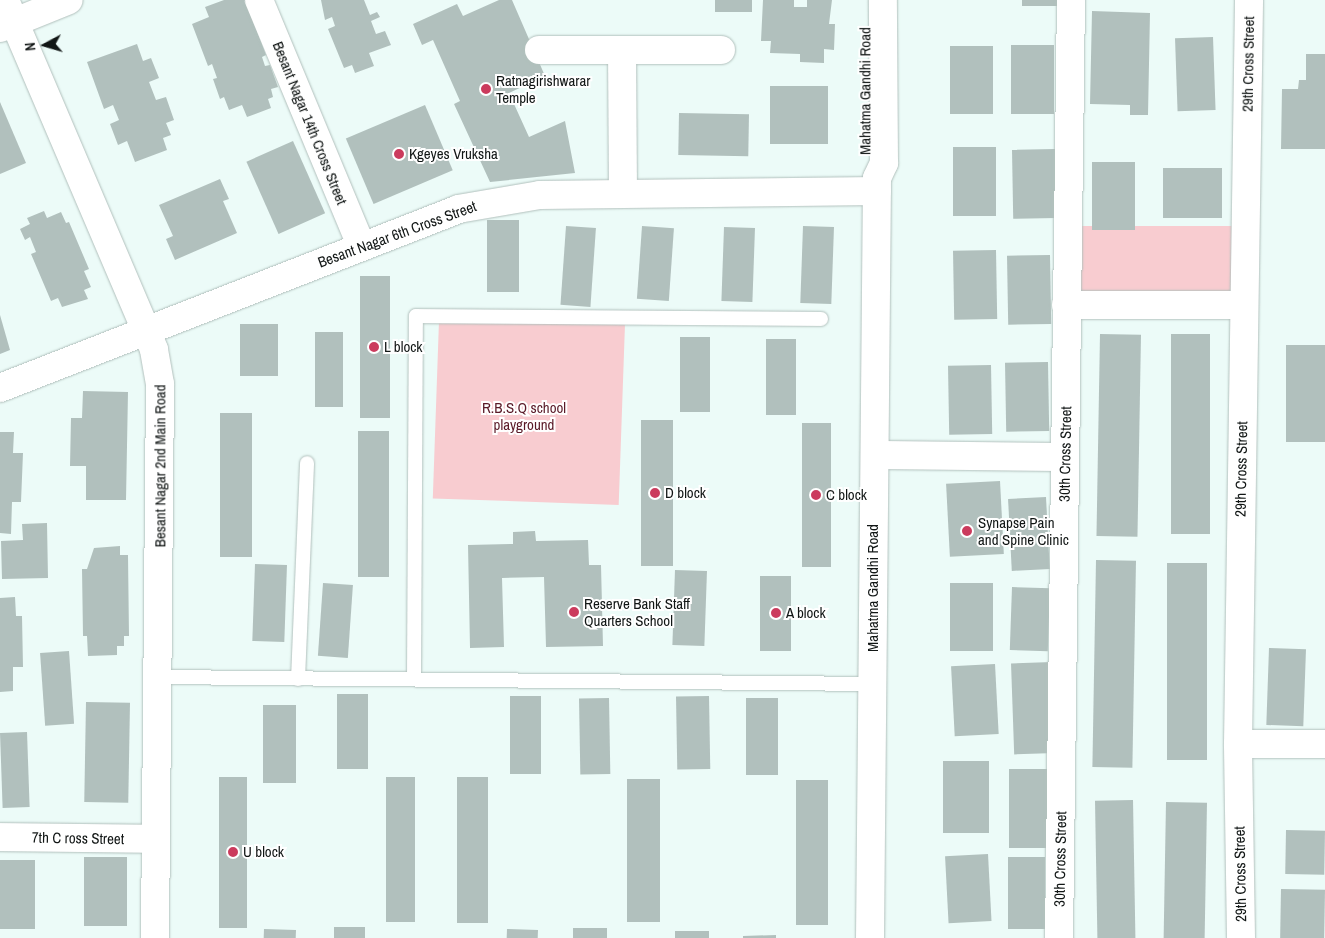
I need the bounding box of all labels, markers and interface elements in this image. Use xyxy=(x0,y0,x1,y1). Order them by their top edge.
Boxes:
street label: 29th Cross Street xyxy=(1238,16,1258,112)
north arrow xyxy=(20,20,70,70)
street label: Mahatma Gandhi Road xyxy=(856,27,874,155)
street label: Besant Nagar 14th Cross Street xyxy=(269,39,351,207)
text: N xyxy=(21,42,39,52)
place label: Ratnagirishwarar Temple xyxy=(496,71,590,106)
marker: Ratnagirishwarar Temple xyxy=(480,83,492,95)
place label: Kgeyes Vruksha xyxy=(409,145,498,163)
marker: Kgeyes Vruksha xyxy=(393,148,405,160)
street label: Besant Nagar 6th Cross Street xyxy=(315,197,479,271)
place label: L block xyxy=(384,338,423,356)
marker: L block xyxy=(368,341,380,353)
street label: Besant Nagar 2nd Main Road xyxy=(151,385,169,547)
park label: R.B.S.Q school playground xyxy=(482,398,566,433)
street label: 30th Cross Street xyxy=(1055,406,1075,502)
street label: 29th Cross Street xyxy=(1231,421,1251,517)
place label: D block xyxy=(665,484,706,502)
place label: C block xyxy=(826,486,867,504)
marker: D block xyxy=(649,487,661,499)
marker: C block xyxy=(810,489,822,501)
place label: Synapse Pain and Spine Clinic xyxy=(978,513,1069,548)
street label: Mahatma Gandhi Road xyxy=(864,524,882,652)
marker: Synapse Pain and Spine Clinic xyxy=(960,524,974,538)
place label: Reserve Bank Staff Quarters School xyxy=(584,594,690,629)
place label: A block xyxy=(786,604,826,622)
marker: Reserve Bank Staff Quarters School xyxy=(568,606,580,618)
marker: A block xyxy=(770,607,782,619)
street label: 30th Cross Street xyxy=(1050,811,1070,907)
street label: 29th Cross Street xyxy=(1230,826,1250,922)
street label: 7th C ross Street xyxy=(32,828,124,848)
place label: U block xyxy=(243,843,284,861)
marker: U block xyxy=(227,846,239,858)

